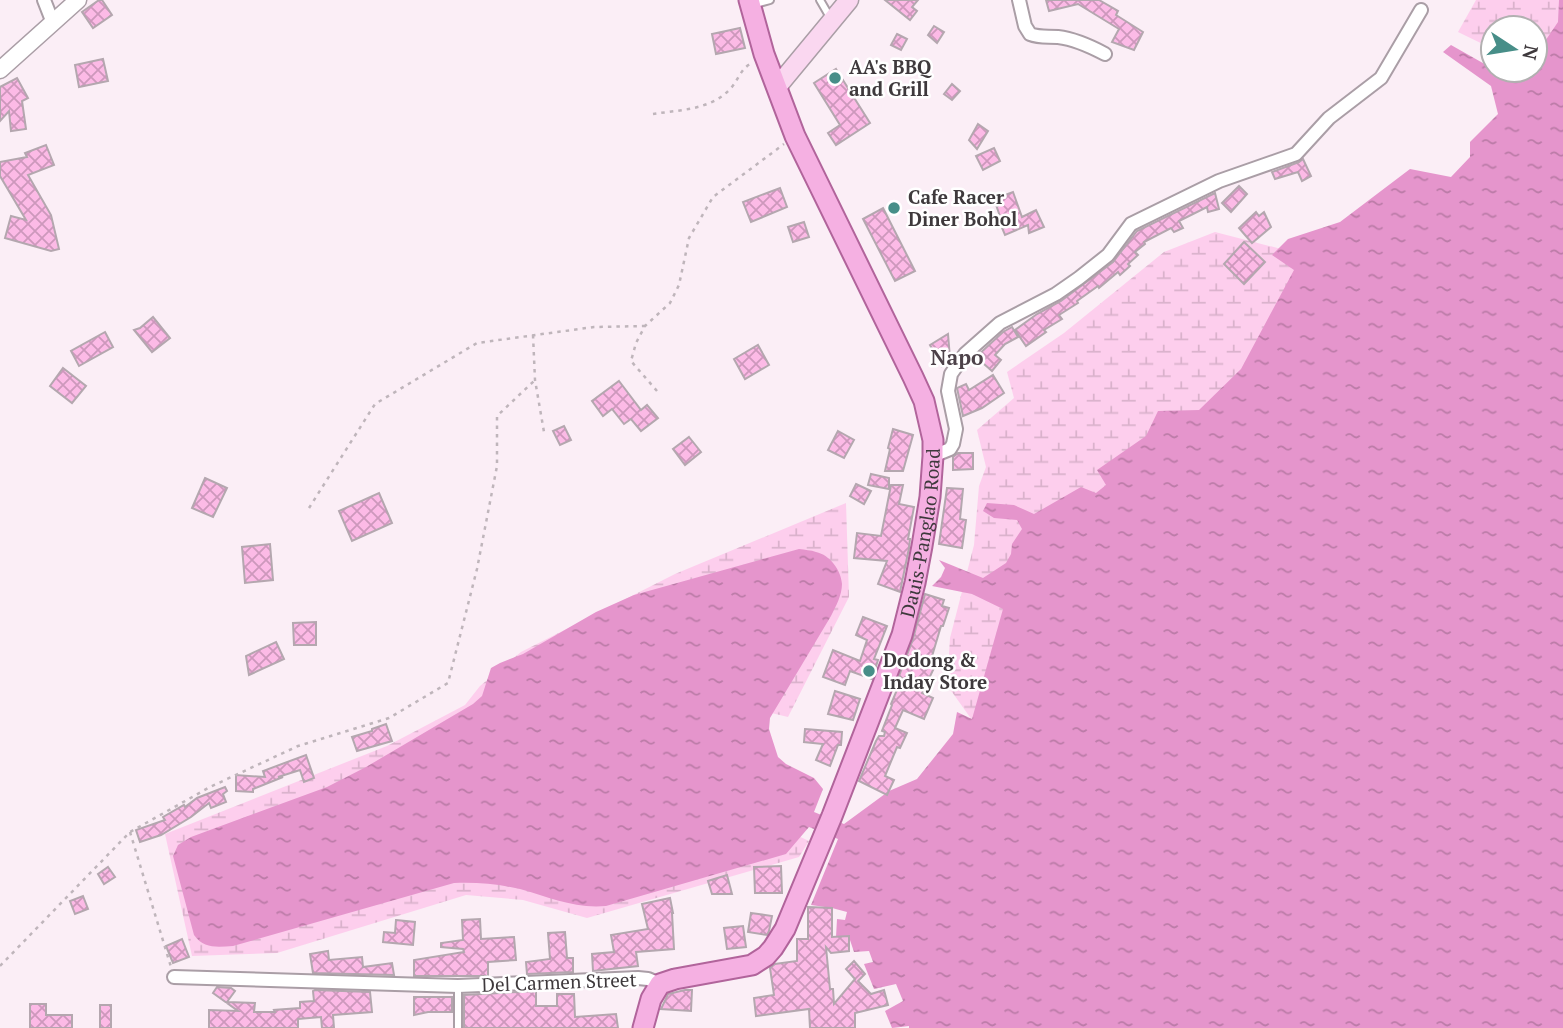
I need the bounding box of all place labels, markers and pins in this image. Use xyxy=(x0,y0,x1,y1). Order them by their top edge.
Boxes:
place label: AA's BBQ and Grill xyxy=(849,54,932,101)
marker: AA's BBQ and Grill xyxy=(827,70,843,86)
place label: Cafe Racer Diner Bohol xyxy=(908,184,1017,231)
marker: Cafe Racer Diner Bohol xyxy=(886,200,902,216)
place label: Dodong & Inday Store xyxy=(883,647,987,694)
marker: Dodong & Inday Store xyxy=(861,663,877,679)

